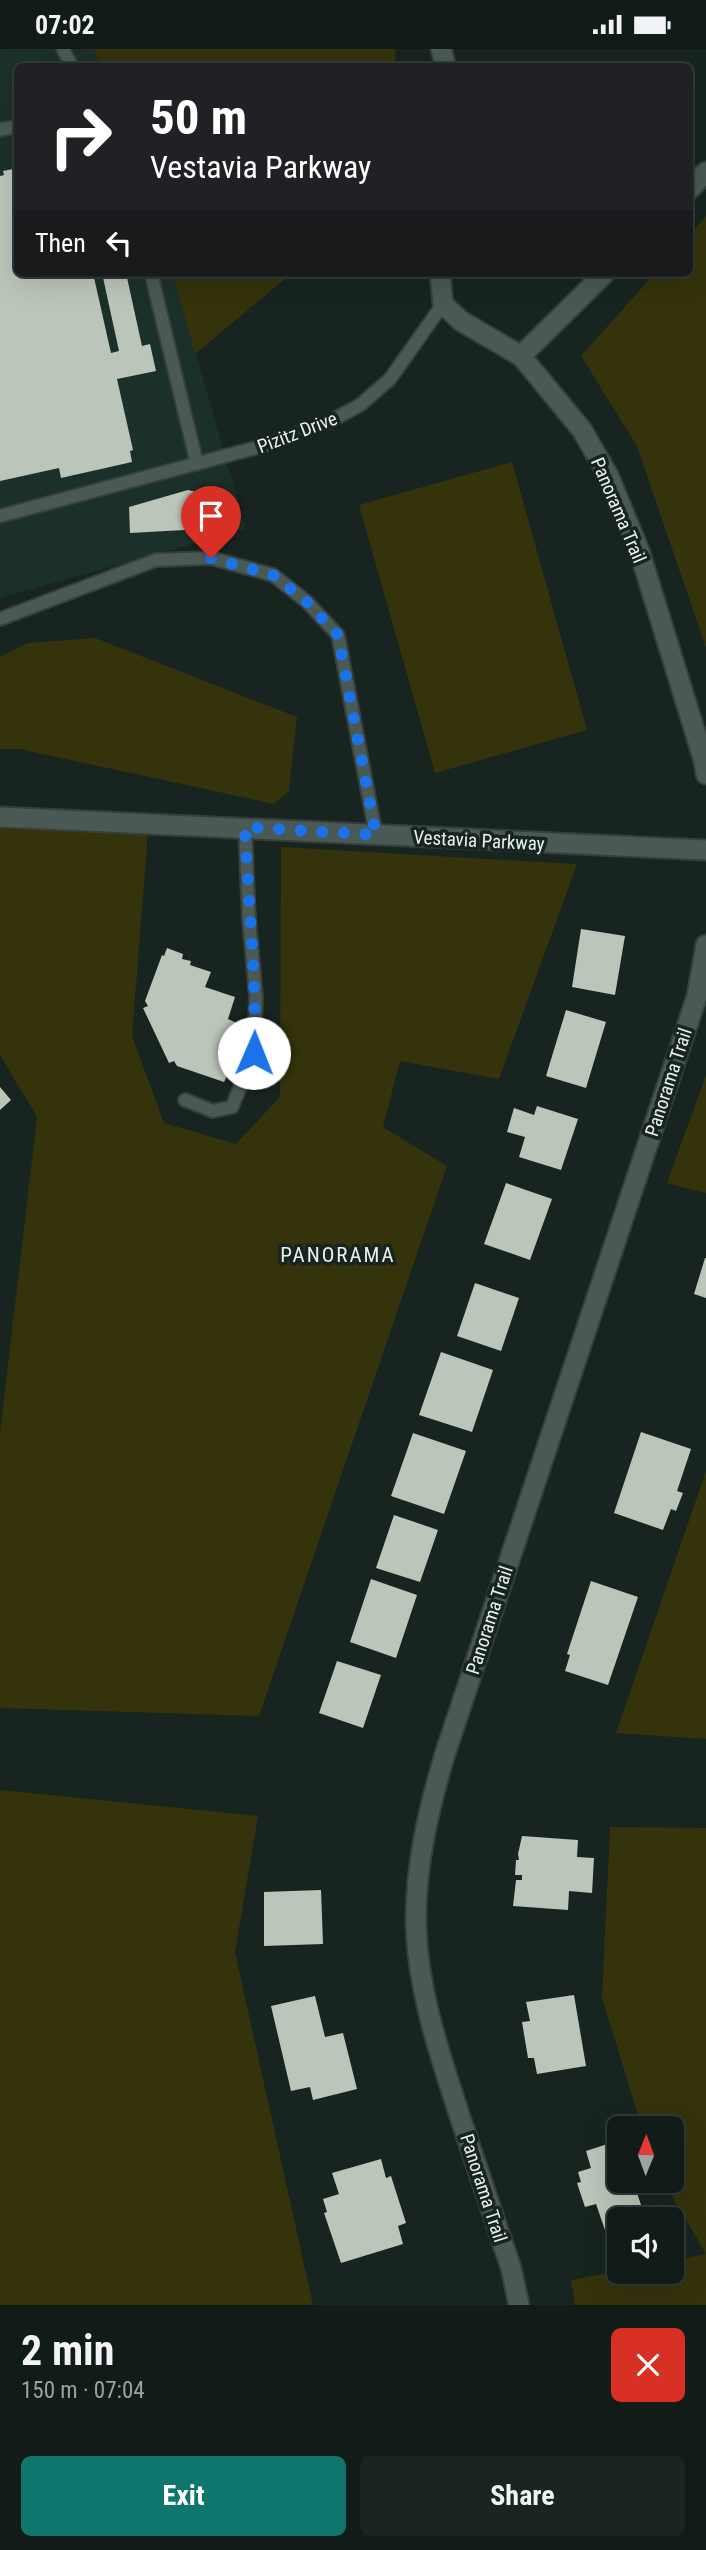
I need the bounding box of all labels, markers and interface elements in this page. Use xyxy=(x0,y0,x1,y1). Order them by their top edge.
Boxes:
text: 07:02 xyxy=(35,10,95,40)
text: 50 m xyxy=(150,89,247,146)
icon: right xyxy=(35,91,126,182)
text: Vestavia Parkway xyxy=(150,148,371,186)
icon: left xyxy=(100,224,138,262)
text: Then xyxy=(35,228,86,258)
street label: Pizitz Drive xyxy=(254,407,341,458)
street label: Panorama Trail xyxy=(586,454,651,567)
pin xyxy=(181,486,241,558)
icon: arrive xyxy=(192,497,230,535)
street label: Vestavia Parkway xyxy=(413,826,545,855)
position arrow xyxy=(217,1016,291,1090)
street label: Panorama Trail xyxy=(640,1025,697,1139)
district label: PANORAMA xyxy=(280,1243,396,1267)
street label: Panorama Trail xyxy=(461,1563,518,1677)
north arrow xyxy=(607,2116,684,2193)
map controls xyxy=(607,2116,684,2284)
street label: Panorama Trail xyxy=(455,2131,512,2245)
button: sound xyxy=(607,2207,684,2284)
text: 2 min xyxy=(21,2326,114,2375)
button: close xyxy=(611,2328,685,2402)
text: 150 m · 07:04 xyxy=(21,2377,145,2404)
button: Exit xyxy=(21,2456,346,2536)
button: Share xyxy=(360,2456,685,2536)

